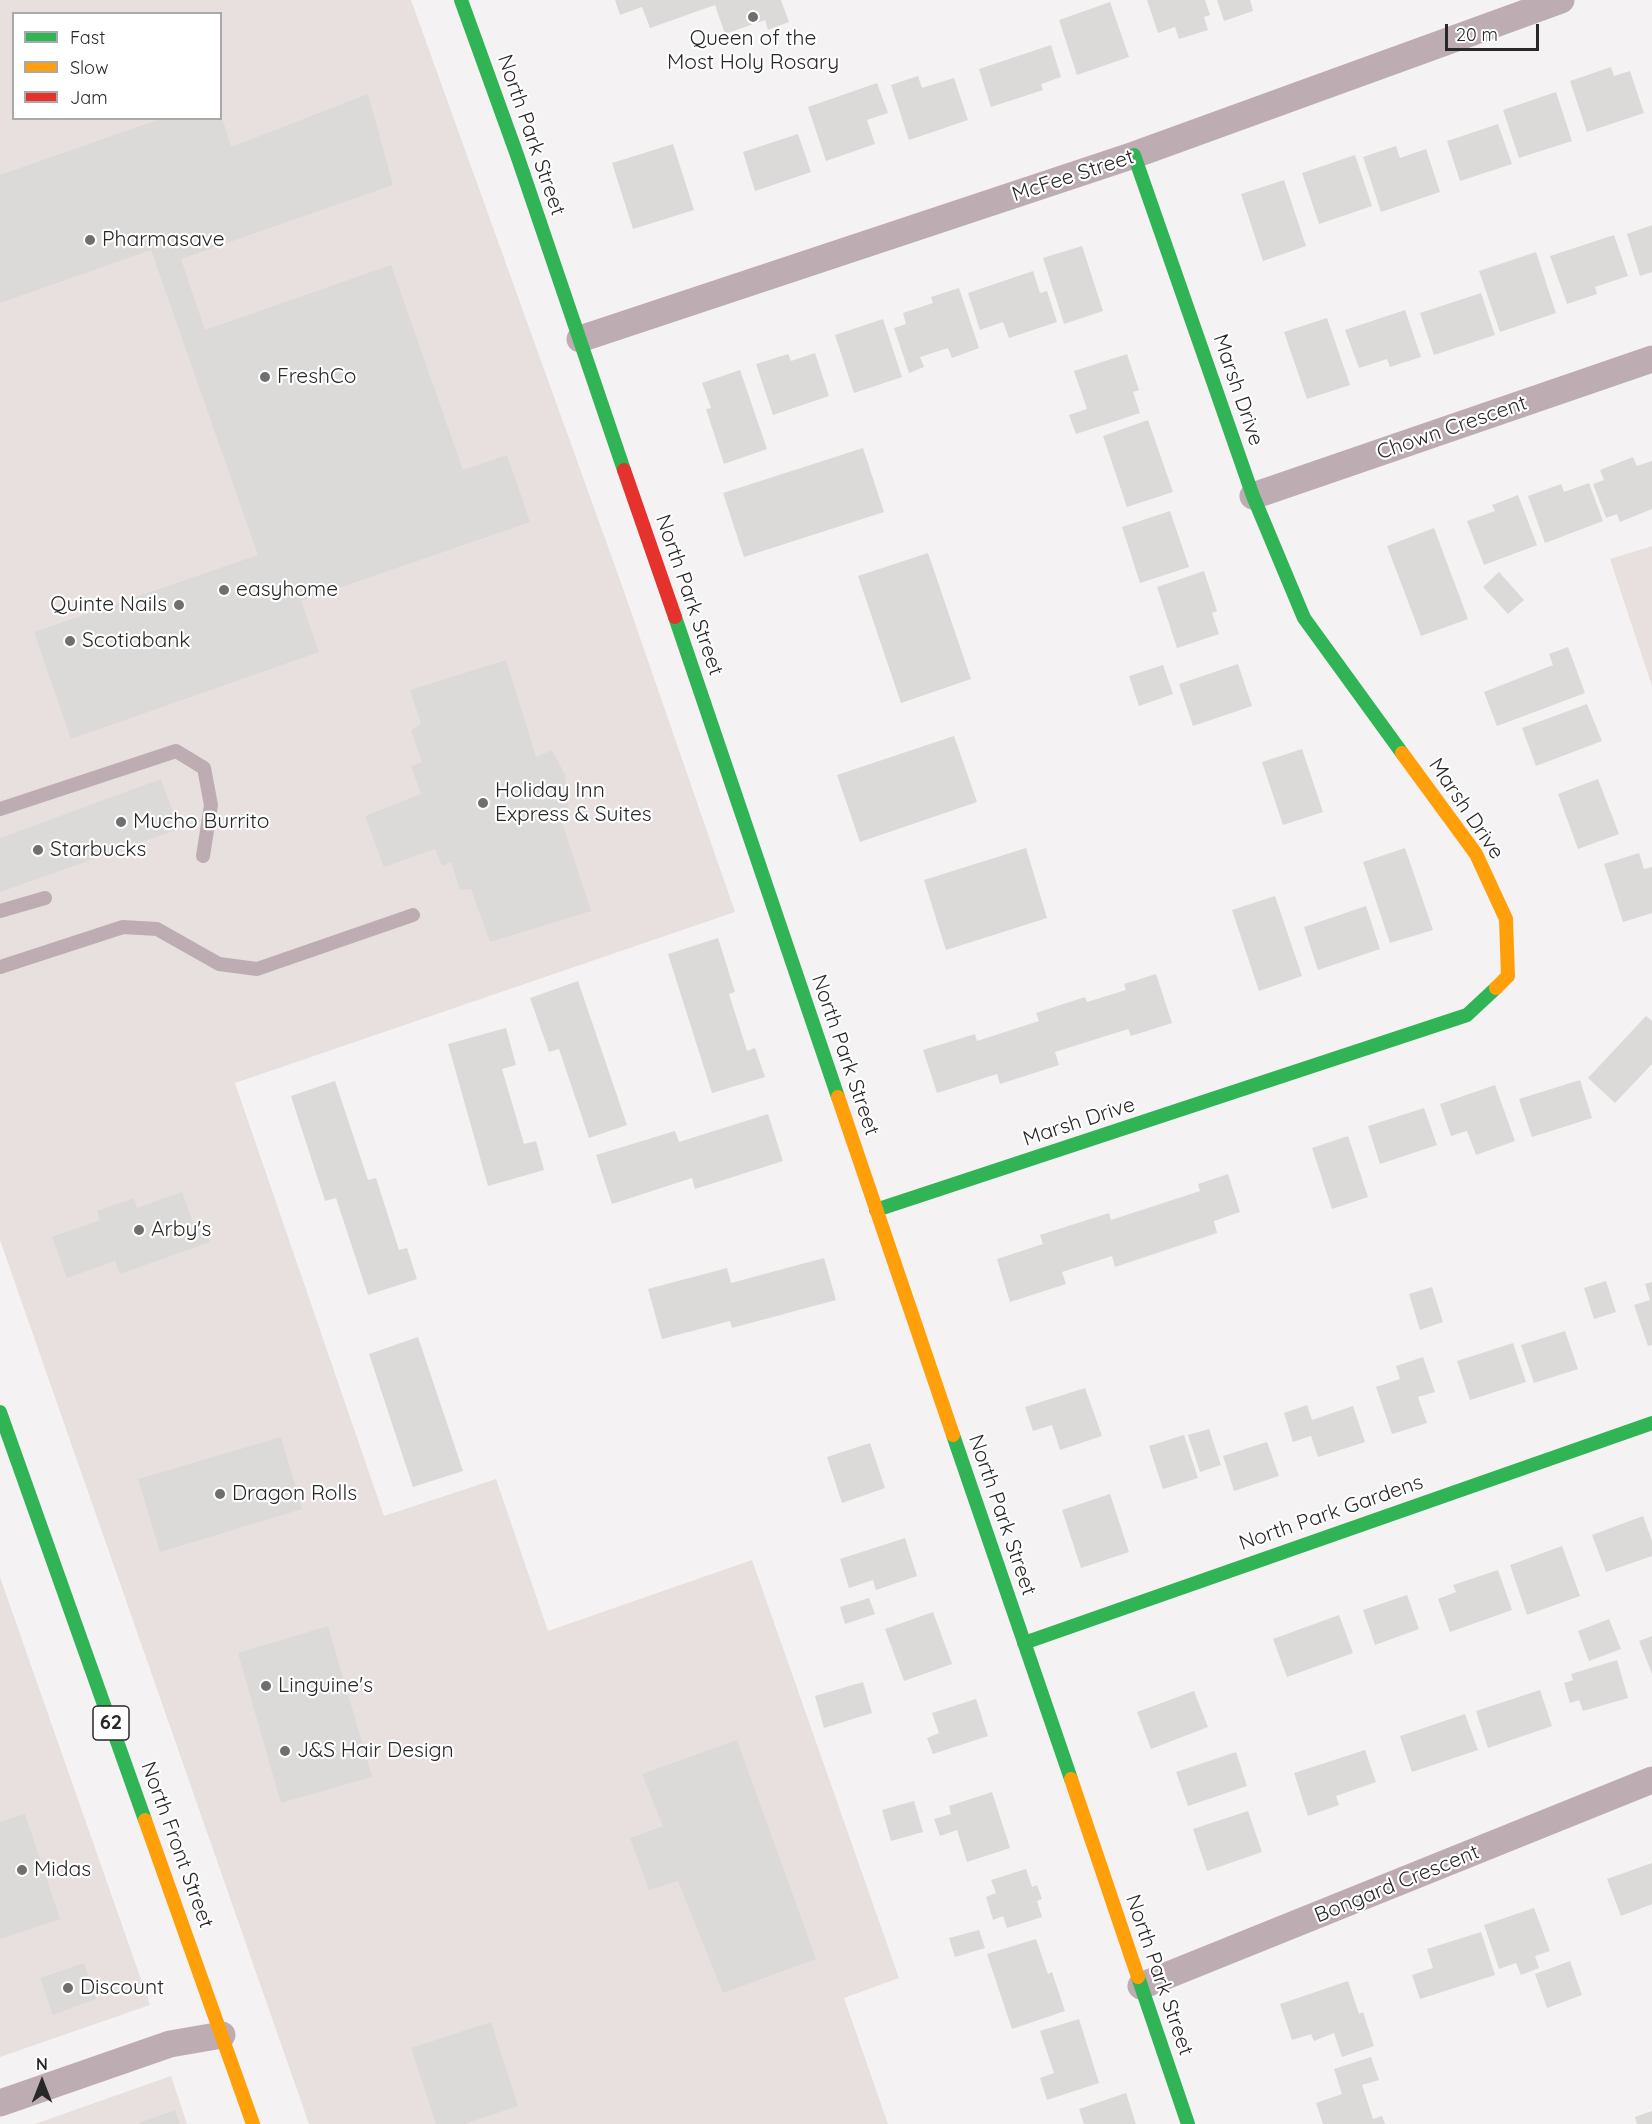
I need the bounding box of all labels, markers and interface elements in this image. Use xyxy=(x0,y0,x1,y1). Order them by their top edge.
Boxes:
marker: Queen of the Most Holy Rosary xyxy=(746,10,760,24)
legend xyxy=(12,12,222,120)
scale bar xyxy=(1448,12,1542,50)
text: 20 m xyxy=(1456,23,1498,46)
text: Fast xyxy=(70,26,105,49)
place label: Queen of the Most Holy Rosary xyxy=(667,26,839,76)
street label: North Park Street xyxy=(492,51,570,219)
text: Slow xyxy=(70,56,108,79)
text: Jam xyxy=(70,86,108,109)
street label: McFee Street xyxy=(1009,144,1137,208)
place label: Pharmasave xyxy=(102,227,224,253)
marker: Pharmasave xyxy=(83,233,97,247)
street label: Marsh Drive xyxy=(1207,331,1269,449)
place label: FreshCo xyxy=(277,364,356,390)
marker: FreshCo xyxy=(258,370,272,384)
street label: Chown Crescent xyxy=(1374,391,1530,465)
street label: North Park Street xyxy=(650,511,728,679)
place label: easyhome xyxy=(236,577,338,603)
marker: easyhome xyxy=(217,583,231,597)
place label: Quinte Nails xyxy=(50,592,167,618)
marker: Quinte Nails xyxy=(172,598,186,612)
place label: Scotiabank xyxy=(82,628,191,654)
marker: Scotiabank xyxy=(63,634,77,648)
street label: Marsh Drive xyxy=(1423,754,1509,864)
place label: Holiday Inn Express & Suites xyxy=(495,778,652,828)
marker: Holiday Inn Express & Suites xyxy=(476,796,490,810)
place label: Mucho Burrito xyxy=(133,809,270,835)
marker: Mucho Burrito xyxy=(114,815,128,829)
place label: Starbucks xyxy=(50,837,146,863)
marker: Starbucks xyxy=(31,843,45,857)
street label: North Park Street xyxy=(806,971,884,1139)
street label: Marsh Drive xyxy=(1020,1092,1138,1152)
place label: Arby's xyxy=(151,1217,211,1243)
marker: Arby's xyxy=(132,1223,146,1237)
street label: North Park Street xyxy=(963,1431,1041,1599)
street label: North Park Gardens xyxy=(1236,1470,1426,1556)
place label: Dragon Rolls xyxy=(232,1481,357,1507)
marker: Dragon Rolls xyxy=(213,1487,227,1501)
place label: Linguine's xyxy=(278,1673,373,1699)
marker: Linguine's xyxy=(259,1679,273,1693)
road number: 62 xyxy=(93,1706,129,1740)
place label: J&S Hair Design xyxy=(297,1738,454,1764)
marker: J&S Hair Design xyxy=(278,1744,292,1758)
street label: North Front Street xyxy=(135,1758,219,1932)
street label: Bongard Crescent xyxy=(1311,1839,1483,1929)
place label: Midas xyxy=(34,1857,91,1883)
marker: Midas xyxy=(15,1863,29,1877)
street label: North Park Street xyxy=(1120,1891,1198,2059)
place label: Discount xyxy=(80,1975,164,2001)
marker: Discount xyxy=(61,1981,75,1995)
north arrow xyxy=(12,2052,72,2112)
text: N xyxy=(36,2054,48,2074)

